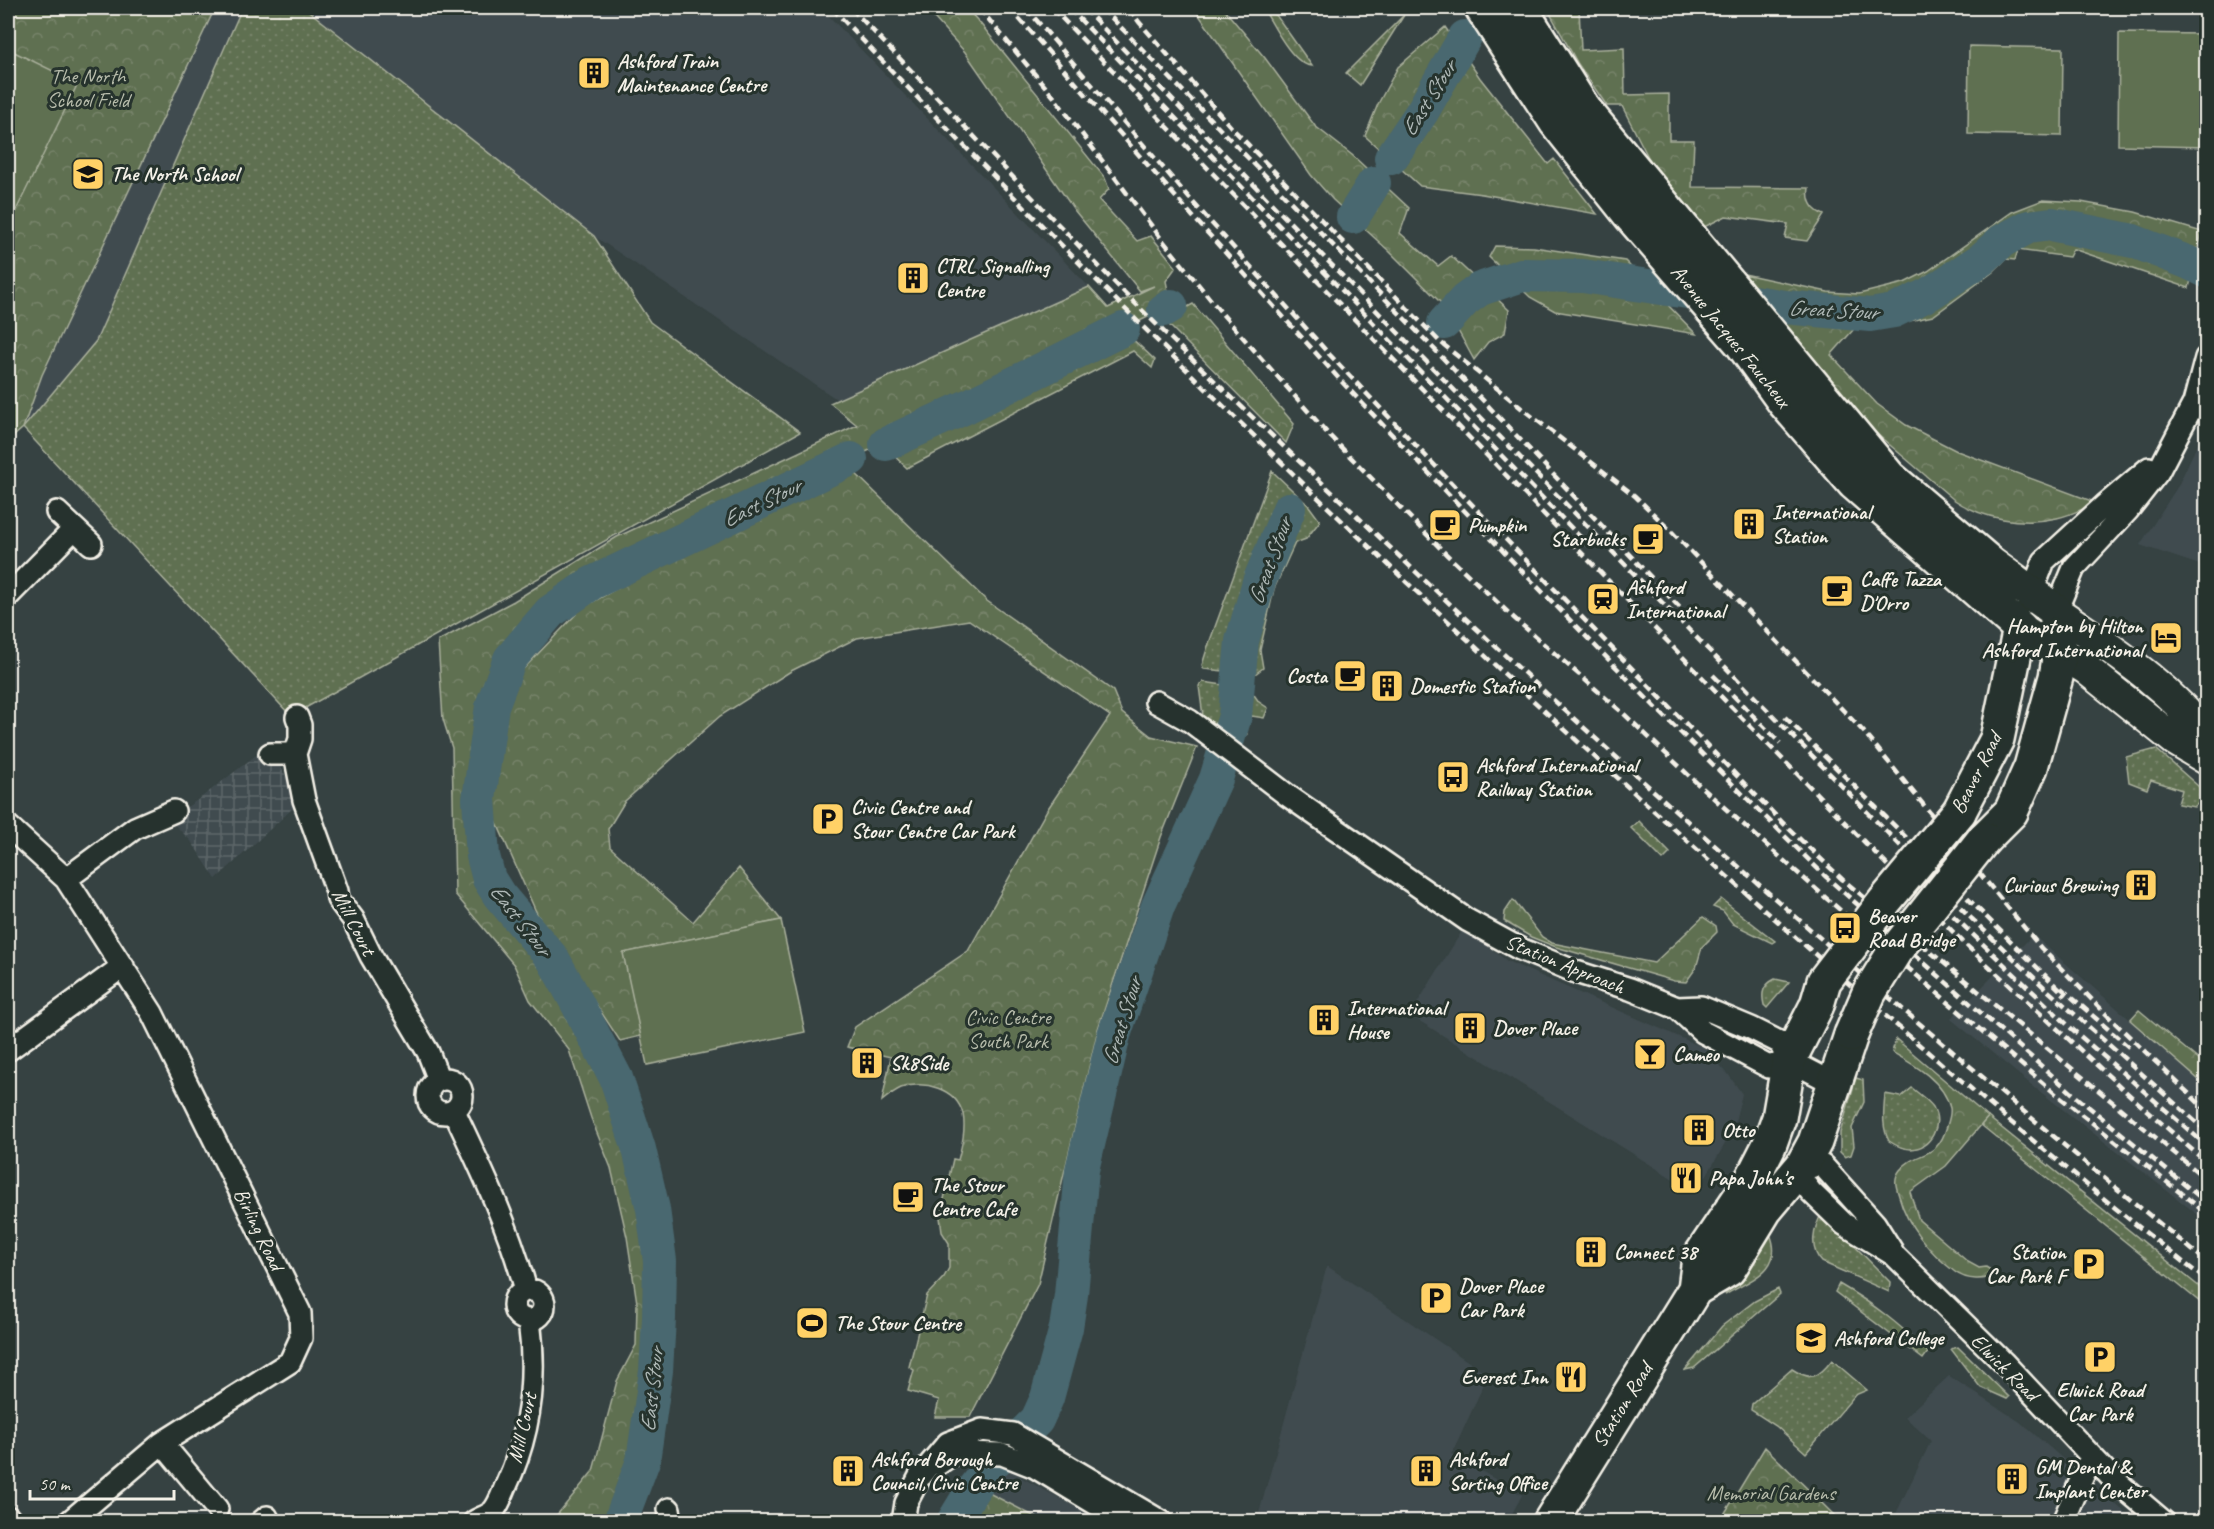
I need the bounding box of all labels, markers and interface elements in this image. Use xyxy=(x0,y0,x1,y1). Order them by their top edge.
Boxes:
place label: Ashford Train Maintenance Centre xyxy=(617,48,768,98)
water label: East Stour xyxy=(1395,52,1465,141)
building icon: Ashford Train Maintenance Centre xyxy=(576,55,612,91)
park label: The North School Field xyxy=(47,63,133,113)
school or university icon: The North School xyxy=(70,156,106,192)
place label: The North School xyxy=(111,161,243,187)
place label: CTRL Signalling Centre xyxy=(936,253,1052,303)
street label: Avenue Jacques Faucheux xyxy=(1665,259,1798,414)
building icon: CTRL Signalling Centre xyxy=(895,260,931,296)
water label: Great Stour xyxy=(1788,294,1882,327)
water label: East Stour xyxy=(718,470,809,534)
place label: International Station xyxy=(1772,499,1875,549)
building icon: International Station xyxy=(1731,506,1767,542)
cafe icon: Pumpkin xyxy=(1427,507,1463,543)
water label: Great Stour xyxy=(1242,511,1300,608)
place label: Pumpkin xyxy=(1468,512,1528,538)
cafe icon: Starbucks xyxy=(1630,521,1666,557)
place label: Starbucks xyxy=(1550,526,1628,552)
place label: Caffe Tazza D'Orro xyxy=(1860,566,1943,616)
cafe icon: Caffe Tazza D'Orro xyxy=(1819,573,1855,609)
place label: Ashford International xyxy=(1626,574,1729,624)
station icon: Ashford International xyxy=(1585,581,1621,617)
place label: Hampton by Hilton Ashford International xyxy=(1982,613,2147,663)
hotel icon: Hampton by Hilton Ashford International xyxy=(2148,620,2184,656)
cafe icon: Costa xyxy=(1332,658,1368,694)
place label: Costa xyxy=(1286,663,1328,689)
building icon: Domestic Station xyxy=(1369,668,1405,704)
place label: Domestic Station xyxy=(1410,673,1537,699)
street label: Beaver Road xyxy=(1944,726,2009,818)
place label: Ashford International Railway Station xyxy=(1476,752,1641,802)
bus stop icon: Ashford International Railway Station xyxy=(1435,759,1471,795)
place label: Civic Centre and Stour Centre Car Park xyxy=(851,794,1017,844)
parking icon: Civic Centre and Stour Centre Car Park xyxy=(810,801,846,837)
building icon: Curious Brewing xyxy=(2123,867,2159,903)
place label: Curious Brewing xyxy=(2003,872,2120,898)
water label: East Stour xyxy=(484,878,559,964)
street label: Mill Court xyxy=(326,884,383,961)
place label: Beaver Road Bridge xyxy=(1868,903,1957,953)
bus stop icon: Beaver Road Bridge xyxy=(1827,910,1863,946)
street label: Station Approach xyxy=(1502,928,1630,1000)
water label: Great Stour xyxy=(1096,971,1150,1068)
place label: International House xyxy=(1347,995,1450,1045)
building icon: International House xyxy=(1306,1002,1342,1038)
park label: Civic Centre South Park xyxy=(965,1004,1053,1054)
building icon: Dover Place xyxy=(1452,1010,1488,1046)
place label: Dover Place xyxy=(1493,1015,1579,1041)
bar icon: Cameo xyxy=(1632,1036,1668,1072)
place label: Cameo xyxy=(1673,1041,1720,1067)
building icon: Sk8Side xyxy=(849,1045,885,1081)
place label: Sk8Side xyxy=(890,1050,950,1076)
building icon: Otto xyxy=(1681,1112,1717,1148)
place label: Otto xyxy=(1722,1117,1756,1143)
restaurant icon: Papa John's xyxy=(1668,1160,1704,1196)
place label: Papa John's xyxy=(1709,1165,1795,1191)
place label: The Stour Centre Cafe xyxy=(931,1172,1018,1222)
cafe icon: The Stour Centre Cafe xyxy=(890,1179,926,1215)
street label: Birling Road xyxy=(228,1184,292,1278)
building icon: Connect 38 xyxy=(1573,1234,1609,1270)
place label: Connect 38 xyxy=(1614,1239,1699,1265)
place label: Station Car Park F xyxy=(1986,1239,2070,1289)
parking icon: Station Car Park F xyxy=(2071,1246,2107,1282)
place label: Dover Place Car Park xyxy=(1459,1273,1545,1323)
parking icon: Dover Place Car Park xyxy=(1418,1280,1454,1316)
sports icon: The Stour Centre xyxy=(794,1305,830,1341)
place label: The Stour Centre xyxy=(835,1310,963,1336)
school or university icon: Ashford College xyxy=(1793,1320,1829,1356)
place label: Ashford College xyxy=(1834,1325,1945,1351)
street label: Elwick Road xyxy=(1966,1328,2047,1409)
parking icon: Elwick Road Car Park xyxy=(2082,1339,2118,1375)
water label: East Stour xyxy=(634,1343,671,1433)
street label: Station Road xyxy=(1586,1355,1660,1452)
restaurant icon: Everest Inn xyxy=(1553,1359,1589,1395)
place label: Everest Inn xyxy=(1461,1364,1549,1390)
place label: Elwick Road Car Park xyxy=(2057,1377,2147,1427)
street label: Mill Court xyxy=(501,1388,543,1466)
place label: Ashford Borough Council, Civic Centre xyxy=(871,1446,1019,1496)
place label: Ashford Sorting Office xyxy=(1449,1446,1549,1496)
building icon: Ashford Borough Council, Civic Centre xyxy=(830,1453,866,1489)
building icon: Ashford Sorting Office xyxy=(1408,1453,1444,1489)
place label: GM Dental & Implant Center xyxy=(2035,1454,2149,1504)
building icon: GM Dental & Implant Center xyxy=(1994,1461,2030,1497)
scale bar xyxy=(30,1463,174,1501)
text: 50 m xyxy=(39,1473,72,1495)
park label: Memorial Gardens xyxy=(1707,1480,1837,1506)

